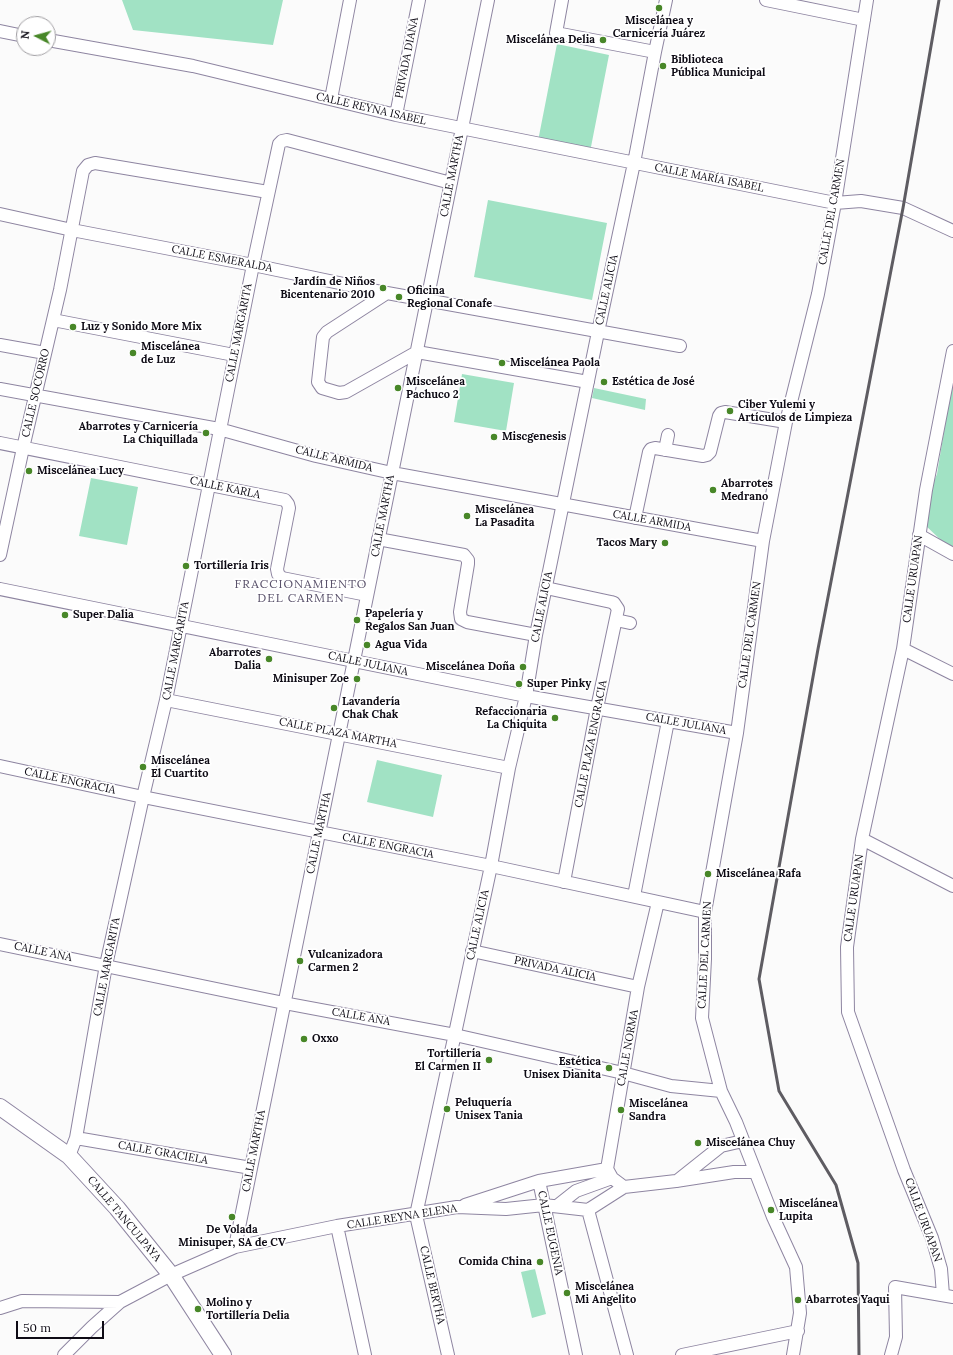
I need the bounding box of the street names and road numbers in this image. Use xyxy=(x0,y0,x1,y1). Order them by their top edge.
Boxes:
street label: PRIVADA DIANA xyxy=(393,16,421,100)
street label: CALLE REYNA ISABEL xyxy=(315,90,427,128)
street label: CALLE MARTHA xyxy=(438,134,466,218)
street label: CALLE DEL CARMEN xyxy=(816,158,848,266)
street label: CALLE MARÍA ISABEL xyxy=(653,161,765,195)
street label: CALLE ESMERALDA xyxy=(170,243,274,275)
street label: CALLE ALICIA xyxy=(593,253,621,327)
street label: CALLE MARGARITA xyxy=(223,283,255,383)
street label: CALLE SOCORRO xyxy=(19,347,53,439)
street label: CALLE ARMIDA xyxy=(294,443,374,475)
street label: CALLE KARLA xyxy=(189,474,261,502)
street label: CALLE MARTHA xyxy=(369,474,397,558)
street label: CALLE ARMIDA xyxy=(612,508,692,534)
street label: CALLE URUAPAN xyxy=(900,534,926,624)
street label: CALLE ALICIA xyxy=(529,570,555,644)
street label: CALLE DEL CARMEN xyxy=(736,581,764,689)
street label: CALLE MARGARITA xyxy=(160,601,192,701)
street label: CALLE JULIANA xyxy=(327,649,409,679)
street label: CALLE PLAZA ENGRACIA xyxy=(572,679,610,809)
street label: CALLE JULIANA xyxy=(645,710,727,738)
street label: CALLE PLAZA MARTHA xyxy=(278,715,398,751)
street label: CALLE ENGRACIA xyxy=(23,765,117,797)
street label: CALLE MARTHA xyxy=(304,791,334,875)
street label: CALLE ENGRACIA xyxy=(341,831,435,861)
street label: CALLE URUAPAN xyxy=(841,853,867,943)
street label: CALLE ALICIA xyxy=(464,888,492,962)
street label: CALLE DEL CARMEN xyxy=(696,901,714,1009)
street label: CALLE MARGARITA xyxy=(91,917,123,1017)
street label: CALLE ANA xyxy=(13,939,73,965)
street label: PRIVADA ALICIA xyxy=(513,954,597,984)
street label: CALLE ANA xyxy=(331,1005,391,1029)
street label: CALLE NORMA xyxy=(615,1009,641,1087)
street label: CALLE MARTHA xyxy=(240,1109,268,1193)
street label: CALLE GRACIELA xyxy=(117,1139,209,1167)
street label: CALLE TANCULPAYA xyxy=(84,1174,164,1264)
street label: CALLE URUAPAN xyxy=(902,1176,944,1264)
street label: CALLE EUGENIA xyxy=(535,1190,565,1276)
street label: CALLE REYNA ELENA xyxy=(346,1202,458,1232)
street label: CALLE BERTHA xyxy=(417,1245,447,1325)

